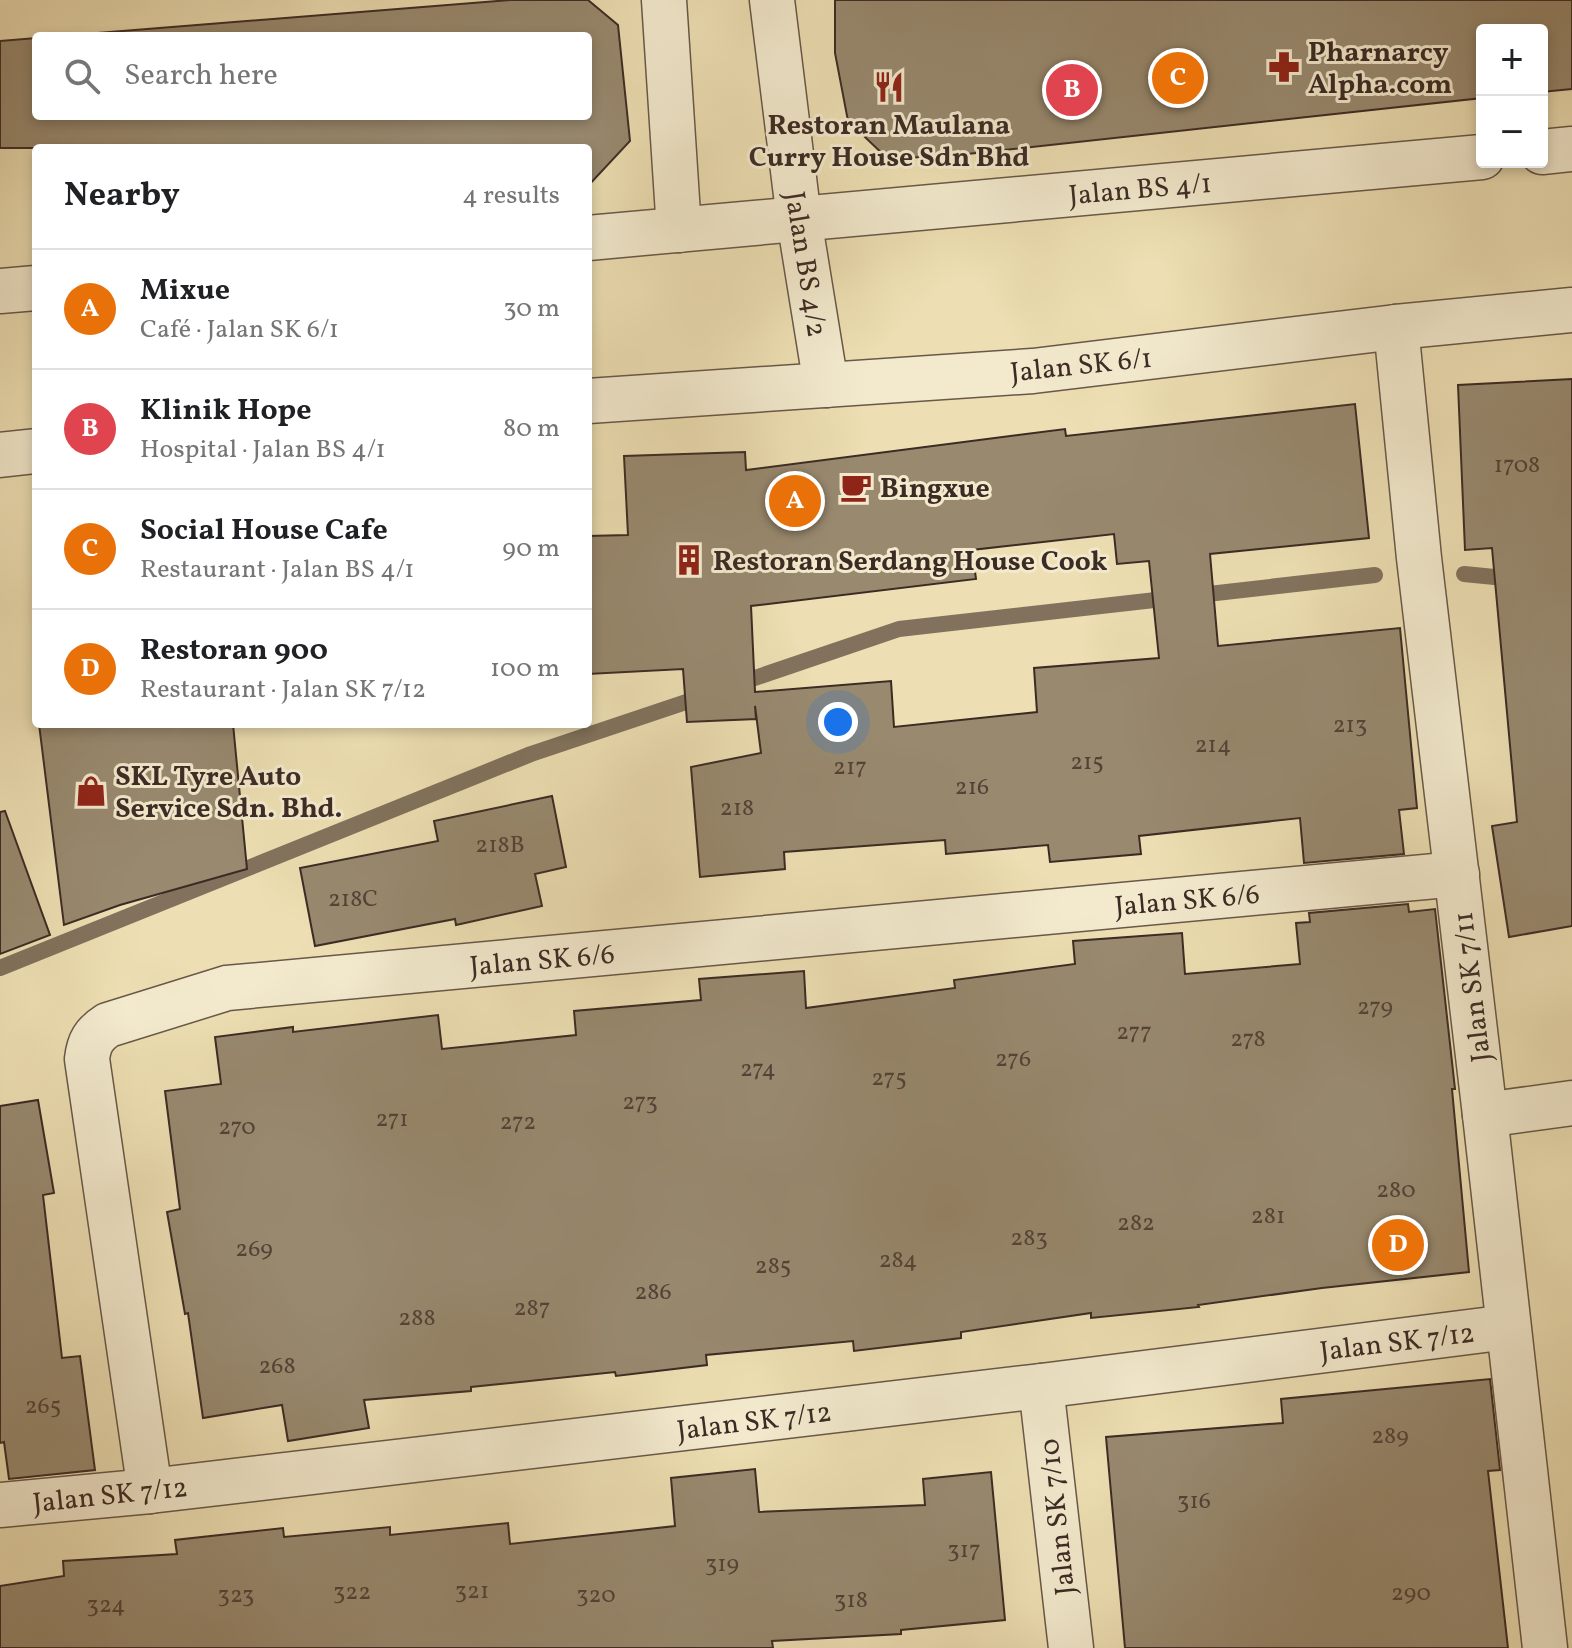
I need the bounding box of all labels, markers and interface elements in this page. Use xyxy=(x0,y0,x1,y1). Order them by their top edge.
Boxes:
map controls xyxy=(1476,24,1548,168)
button: + xyxy=(1476,24,1548,96)
search box xyxy=(32,32,592,120)
place label: Pharnarcy Alpha.com xyxy=(1308,34,1452,105)
pin: C xyxy=(1152,48,1204,108)
pharmacy icon: Pharnarcy Alpha.com xyxy=(1267,50,1301,84)
icon: search xyxy=(60,54,104,98)
text: Search here xyxy=(124,55,278,97)
pin: B xyxy=(1046,60,1098,120)
restaurant icon: Restoran Maulana Curry House Sdn Bhd xyxy=(872,70,906,104)
button: − xyxy=(1476,96,1548,168)
place label: Restoran Maulana Curry House Sdn Bhd xyxy=(749,107,1029,178)
street label: Jalan BS 4/1 xyxy=(1067,165,1213,216)
text: Nearby xyxy=(64,173,180,220)
text: 4 results xyxy=(462,178,560,214)
street label: Jalan BS 4/2 xyxy=(774,189,835,340)
text: Mixue xyxy=(140,270,230,312)
text: A xyxy=(81,291,99,327)
text: 30 m xyxy=(503,291,560,327)
text: Café · Jalan SK 6/1 xyxy=(140,312,339,348)
street label: Jalan SK 6/1 xyxy=(1008,340,1154,393)
text: Klinik Hope xyxy=(140,390,312,432)
text: B xyxy=(81,411,99,447)
text: 80 m xyxy=(503,411,560,447)
text: Hospital · Jalan BS 4/1 xyxy=(140,432,386,468)
house number: 1708 xyxy=(1494,449,1540,483)
cafe icon: Bingxue xyxy=(839,470,873,504)
place label: Bingxue xyxy=(880,470,990,509)
pin: A xyxy=(769,471,821,531)
text: Social House Cafe xyxy=(140,510,388,552)
text: C xyxy=(82,531,98,567)
text: 90 m xyxy=(502,531,560,567)
building icon: Restoran Serdang House Cook xyxy=(672,543,706,577)
place label: Restoran Serdang House Cook xyxy=(713,543,1108,582)
text: Restaurant · Jalan BS 4/1 xyxy=(140,552,414,588)
text: Restoran 900 xyxy=(140,630,328,672)
text: D xyxy=(80,651,100,687)
text: 100 m xyxy=(490,651,560,687)
text: Restaurant · Jalan SK 7/12 xyxy=(140,672,426,708)
your location xyxy=(818,702,858,742)
house number: 213 xyxy=(1333,709,1367,743)
house number: 214 xyxy=(1195,729,1231,763)
house number: 215 xyxy=(1070,746,1104,780)
house number: 217 xyxy=(833,751,867,785)
place label: SKL Tyre Auto Service Sdn. Bhd. xyxy=(115,758,343,829)
house number: 216 xyxy=(955,771,989,805)
shop icon: SKL Tyre Auto Service Sdn. Bhd. xyxy=(74,774,108,808)
house number: 218 xyxy=(720,792,754,826)
house number: 218B xyxy=(475,829,525,863)
street label: Jalan SK 6/6 xyxy=(1113,876,1261,927)
house number: 218C xyxy=(328,883,378,917)
street label: Jalan SK 7/11 xyxy=(1445,909,1502,1064)
street label: Jalan SK 6/6 xyxy=(468,936,616,987)
house number: 279 xyxy=(1357,991,1393,1025)
house number: 277 xyxy=(1116,1016,1152,1050)
house number: 278 xyxy=(1230,1023,1266,1057)
house number: 276 xyxy=(995,1043,1031,1077)
house number: 274 xyxy=(740,1053,776,1087)
house number: 275 xyxy=(871,1062,907,1096)
house number: 273 xyxy=(622,1086,658,1120)
house number: 271 xyxy=(375,1103,409,1137)
house number: 272 xyxy=(500,1106,536,1140)
house number: 270 xyxy=(218,1111,256,1145)
house number: 280 xyxy=(1376,1174,1416,1208)
house number: 281 xyxy=(1251,1200,1285,1234)
house number: 282 xyxy=(1117,1207,1155,1241)
pin: D xyxy=(1372,1215,1424,1275)
house number: 283 xyxy=(1010,1222,1048,1256)
house number: 269 xyxy=(235,1233,273,1267)
house number: 284 xyxy=(879,1244,917,1278)
house number: 285 xyxy=(755,1250,791,1284)
house number: 286 xyxy=(634,1276,672,1310)
house number: 287 xyxy=(514,1292,550,1326)
house number: 288 xyxy=(398,1302,436,1336)
street label: Jalan SK 7/12 xyxy=(1318,1315,1477,1372)
house number: 268 xyxy=(258,1350,296,1384)
house number: 265 xyxy=(25,1390,61,1424)
street label: Jalan SK 7/12 xyxy=(675,1394,834,1451)
house number: 289 xyxy=(1371,1420,1409,1454)
street label: Jalan SK 7/10 xyxy=(1031,1436,1086,1597)
street label: Jalan SK 7/12 xyxy=(31,1469,190,1524)
house number: 316 xyxy=(1177,1485,1211,1519)
house number: 317 xyxy=(947,1534,981,1568)
house number: 319 xyxy=(705,1548,739,1582)
house number: 321 xyxy=(455,1575,489,1609)
house number: 322 xyxy=(333,1576,371,1610)
house number: 290 xyxy=(1391,1577,1431,1611)
house number: 323 xyxy=(218,1579,254,1613)
house number: 320 xyxy=(576,1579,616,1613)
house number: 318 xyxy=(834,1584,868,1618)
house number: 324 xyxy=(87,1589,125,1623)

